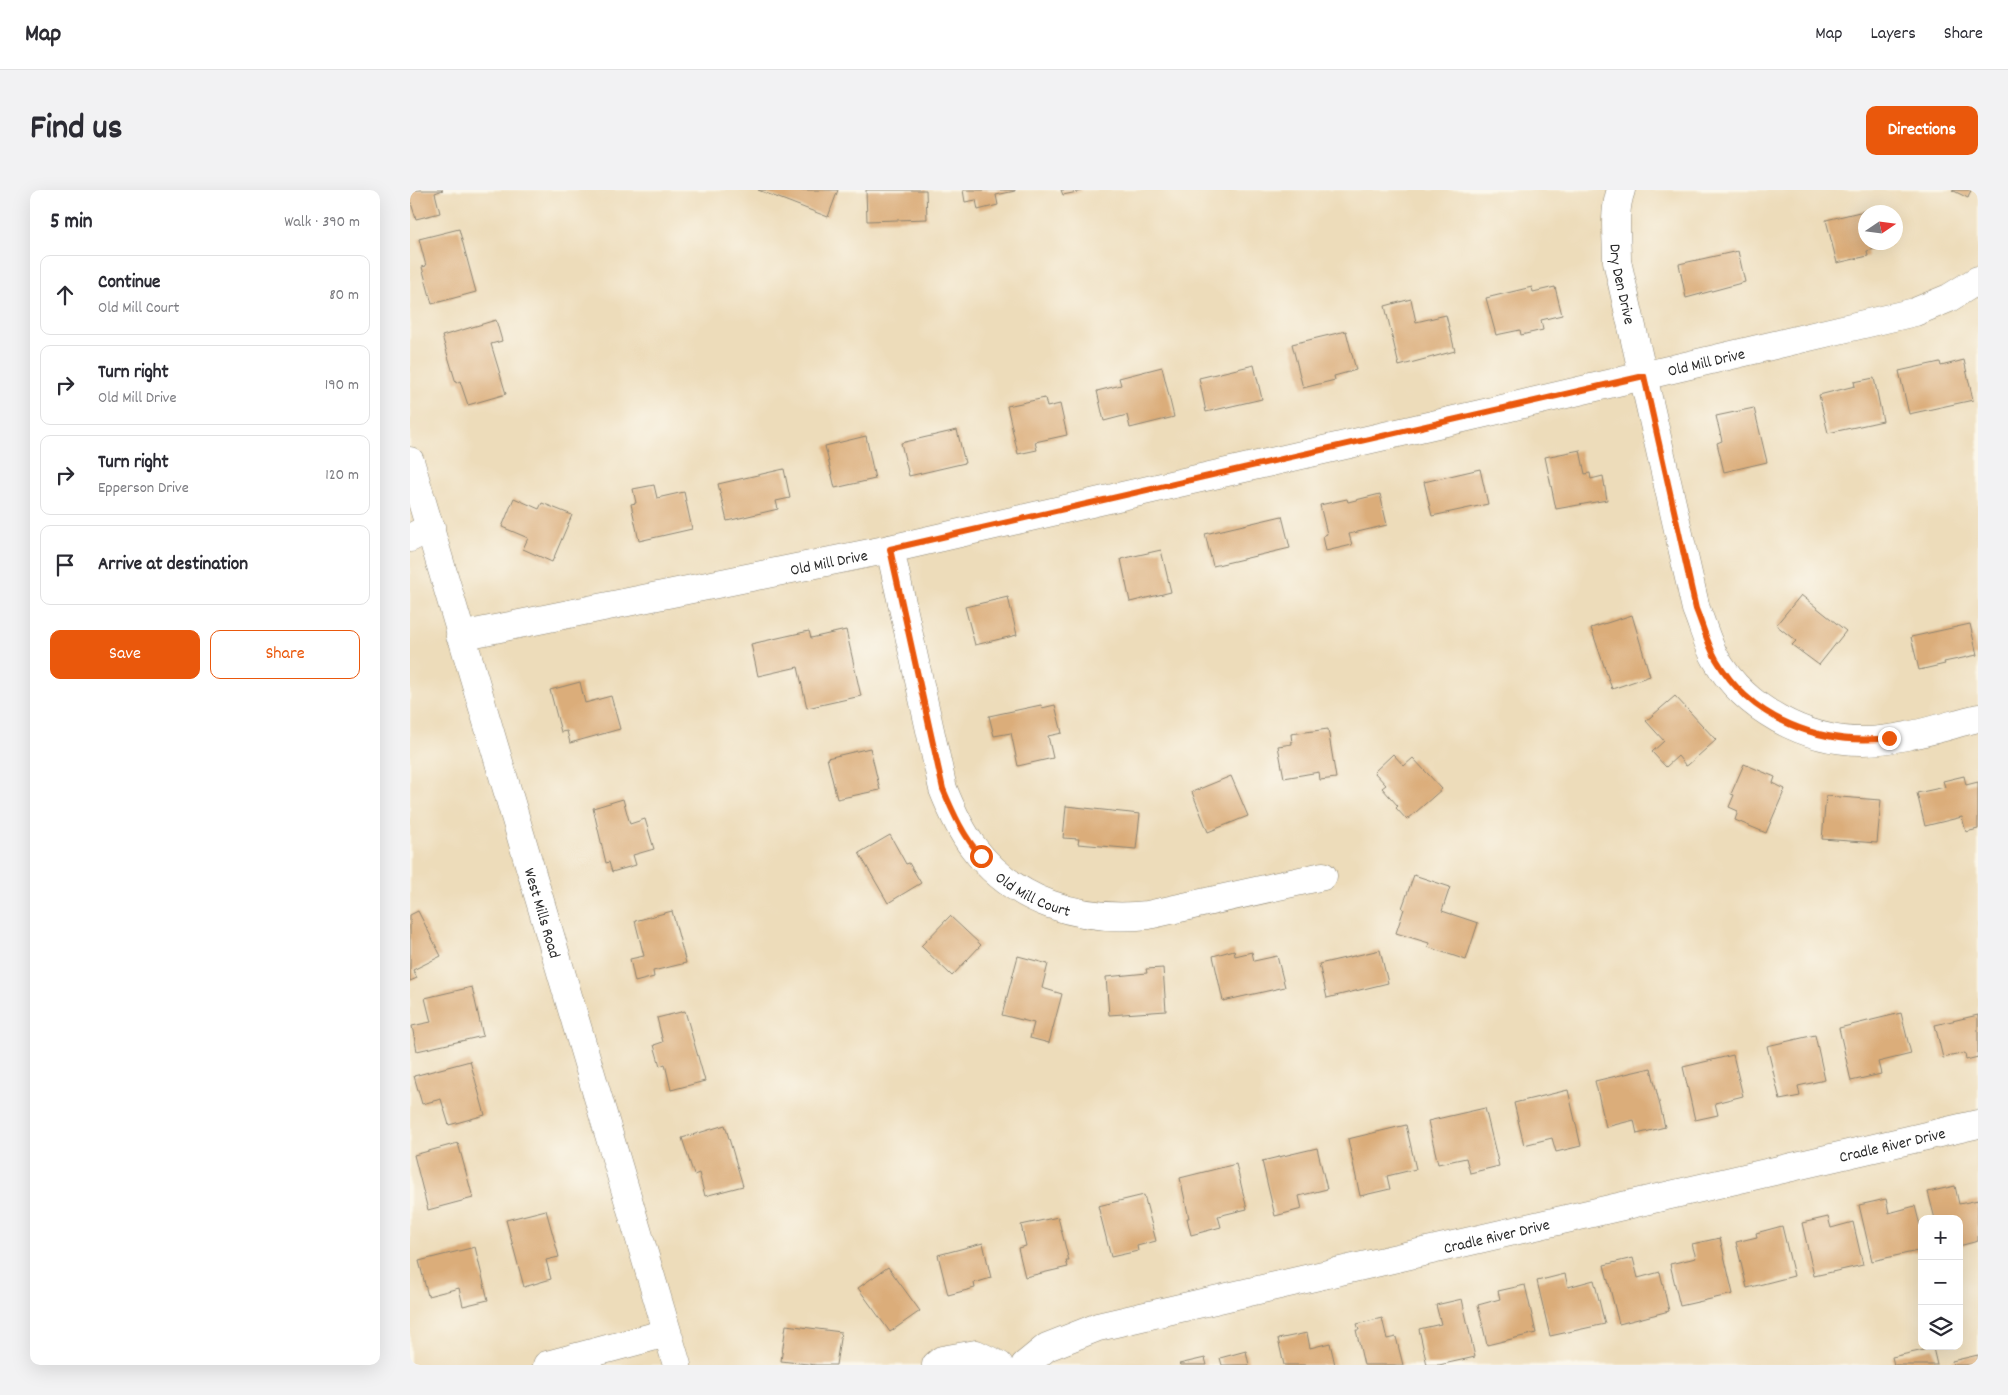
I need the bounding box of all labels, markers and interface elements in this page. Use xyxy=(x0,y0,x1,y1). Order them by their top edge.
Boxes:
text: Map xyxy=(25,18,61,52)
text: Map xyxy=(1815,22,1842,47)
text: Layers xyxy=(1870,22,1916,47)
text: Share xyxy=(1944,22,1983,47)
text: Find us xyxy=(30,105,122,155)
button: Directions xyxy=(1866,106,1978,155)
north arrow xyxy=(1858,205,1903,250)
text: 5 min xyxy=(50,208,93,238)
text: Walk · 390 m xyxy=(284,211,360,234)
street label: Dry Den Drive xyxy=(1603,243,1640,327)
text: Continue xyxy=(98,270,160,297)
icon: ahead xyxy=(51,281,79,309)
text: 80 m xyxy=(329,284,359,307)
text: Old Mill Court xyxy=(98,297,180,320)
street label: Old Mill Drive xyxy=(1666,343,1747,384)
text: Turn right xyxy=(98,360,169,387)
icon: right xyxy=(51,371,79,399)
text: 190 m xyxy=(325,374,359,397)
text: Old Mill Drive xyxy=(98,387,177,410)
text: Turn right xyxy=(98,450,169,477)
icon: right xyxy=(51,461,79,489)
text: 120 m xyxy=(325,464,359,487)
text: Epperson Drive xyxy=(98,477,189,500)
street label: Old Mill Drive xyxy=(788,545,870,583)
icon: arrive xyxy=(51,551,79,579)
text: Arrive at destination xyxy=(98,552,248,579)
button: Save xyxy=(50,630,200,679)
button: Share xyxy=(210,630,360,679)
route end xyxy=(1878,727,1901,750)
route start xyxy=(970,845,993,868)
street label: West Mills Road xyxy=(517,866,565,961)
street label: Old Mill Court xyxy=(989,867,1073,924)
street label: Cradle River Drive xyxy=(1837,1123,1948,1170)
street label: Cradle River Drive xyxy=(1442,1214,1552,1261)
map controls xyxy=(1918,1215,1963,1350)
button: + xyxy=(1918,1215,1963,1260)
button: − xyxy=(1918,1260,1963,1305)
button: layers xyxy=(1918,1305,1963,1350)

